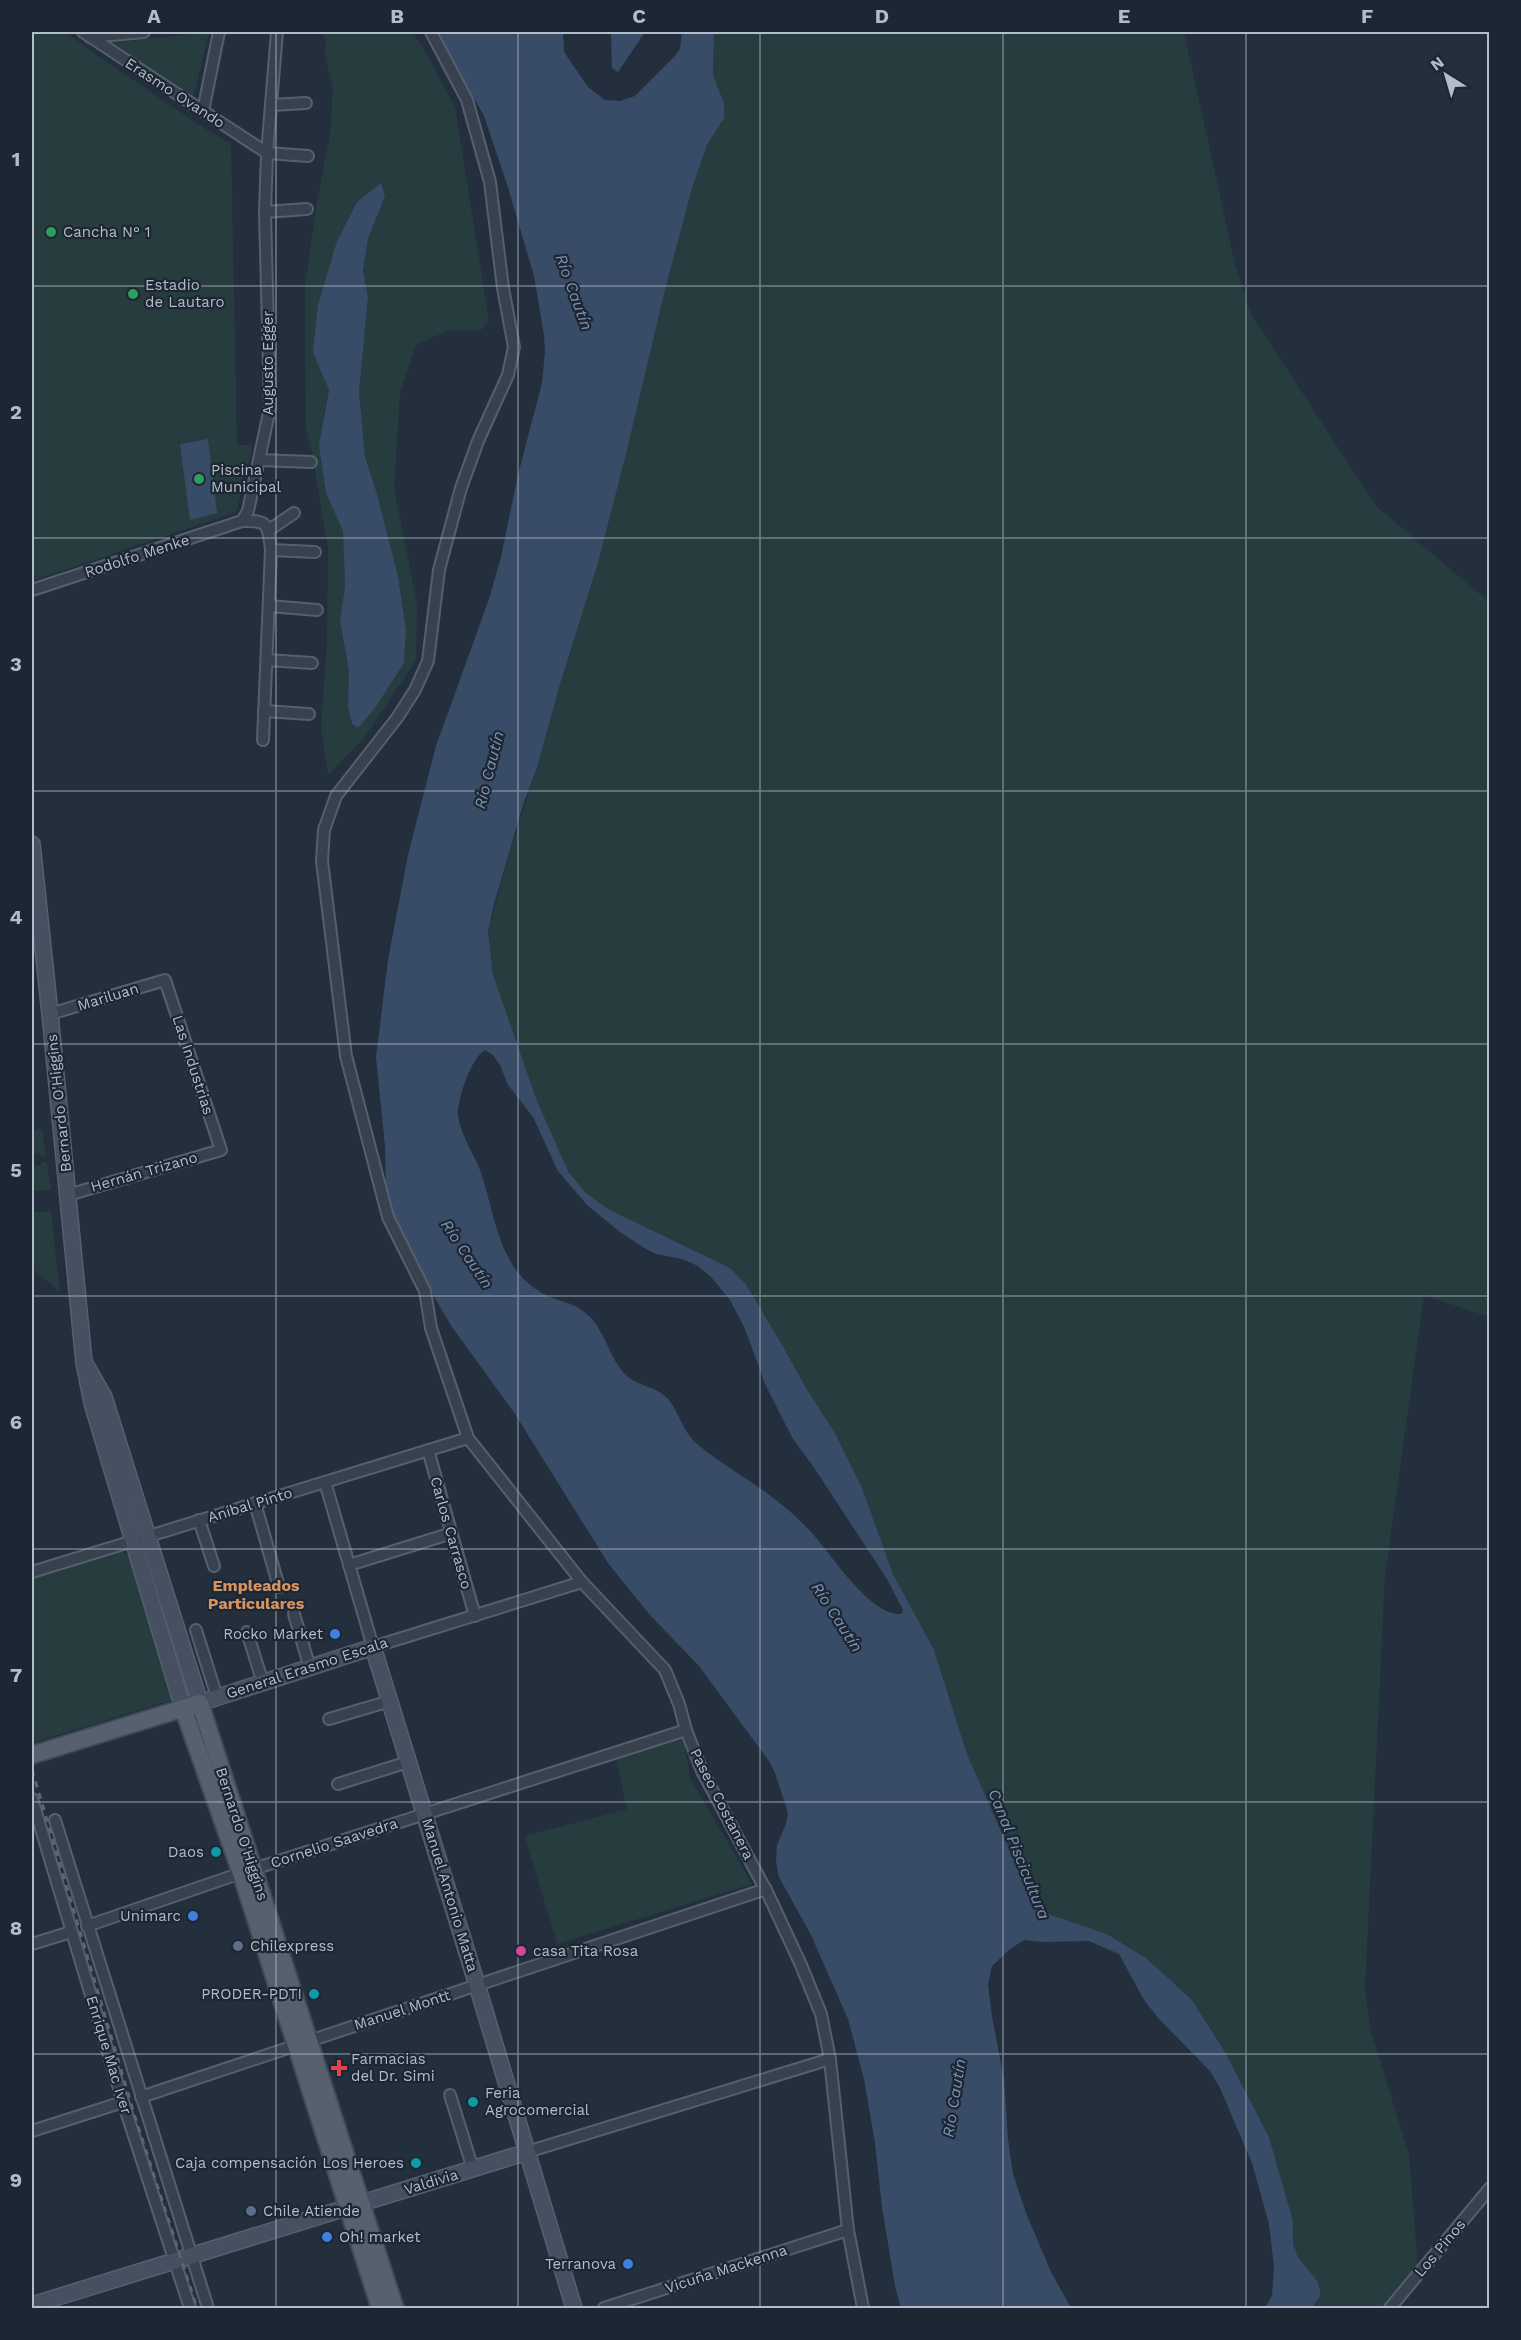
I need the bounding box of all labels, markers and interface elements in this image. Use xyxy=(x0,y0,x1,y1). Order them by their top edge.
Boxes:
text: A xyxy=(147,4,161,28)
text: B xyxy=(390,4,404,28)
text: C xyxy=(632,4,646,28)
text: D xyxy=(875,4,889,28)
text: E xyxy=(1118,4,1130,28)
text: F xyxy=(1361,4,1373,28)
north arrow xyxy=(1416,45,1476,105)
text: N xyxy=(1427,52,1448,75)
street label: Erasmo Ovando xyxy=(122,54,228,132)
text: 1 xyxy=(12,147,20,171)
place label: Cancha N° 1 xyxy=(63,223,151,241)
marker: Cancha N° 1 xyxy=(44,225,58,239)
water label: Río Cautín xyxy=(551,251,597,333)
place label: Estadio de Lautaro xyxy=(145,276,225,311)
marker: Estadio de Lautaro xyxy=(126,287,140,301)
street label: Augusto Egger xyxy=(259,311,277,415)
text: 2 xyxy=(10,400,22,424)
place label: Piscina Municipal xyxy=(211,461,282,496)
marker: Piscina Municipal xyxy=(192,472,206,486)
street label: Rodolfo Menke xyxy=(82,531,192,581)
text: 3 xyxy=(10,652,22,676)
water label: Río Cautín xyxy=(470,729,508,811)
text: 4 xyxy=(10,905,23,929)
street label: Mariluan xyxy=(75,979,141,1015)
street label: Las Industrias xyxy=(168,1013,218,1117)
street label: Bernardo O'Higgins xyxy=(43,1033,75,1173)
street label: Hernán Trizano xyxy=(88,1148,200,1196)
text: 5 xyxy=(10,1158,22,1182)
water label: Río Cautín xyxy=(437,1216,497,1292)
text: 6 xyxy=(10,1410,22,1434)
street label: Carlos Carrasco xyxy=(426,1475,476,1591)
street label: Aníbal Pinto xyxy=(205,1484,295,1526)
district label: Empleados Particulares xyxy=(208,1576,305,1613)
water label: Río Cautín xyxy=(807,1579,867,1655)
place label: Rocko Market xyxy=(223,1625,324,1643)
marker: Rocko Market xyxy=(328,1627,342,1641)
street label: General Erasmo Escala xyxy=(224,1633,391,1703)
text: 7 xyxy=(10,1663,22,1687)
street label: Paseo Costanera xyxy=(686,1745,758,1863)
street label: Bernardo O'Higgins xyxy=(212,1765,272,1903)
water label: Canal Piscicultura xyxy=(984,1786,1054,1922)
street label: Cornelio Saavedra xyxy=(268,1814,400,1872)
street label: Manuel Antonio Matta xyxy=(418,1816,482,1974)
place label: Daos xyxy=(168,1843,204,1861)
marker: Daos xyxy=(209,1845,223,1859)
place label: Unimarc xyxy=(120,1907,181,1925)
marker: Unimarc xyxy=(186,1909,200,1923)
text: 8 xyxy=(10,1916,22,1940)
place label: Chilexpress xyxy=(250,1937,334,1955)
marker: Chilexpress xyxy=(231,1939,245,1953)
place label: casa Tita Rosa xyxy=(533,1942,639,1960)
marker: casa Tita Rosa xyxy=(514,1944,528,1958)
place label: PRODER-PDTI xyxy=(201,1985,302,2003)
street label: Manuel Montt xyxy=(352,1986,453,2034)
marker: PRODER-PDTI xyxy=(307,1987,321,2001)
street label: Enrique Mac Iver xyxy=(82,1993,136,2117)
place label: Farmacias del Dr. Simi xyxy=(351,2050,435,2085)
water label: Río Cautín xyxy=(938,2057,970,2139)
marker: Farmacias del Dr. Simi xyxy=(332,2061,346,2075)
place label: Feria Agrocomercial xyxy=(485,2084,590,2119)
marker: Feria Agrocomercial xyxy=(466,2095,480,2109)
place label: Caja compensación Los Heroes xyxy=(175,2154,404,2172)
marker: Caja compensación Los Heroes xyxy=(409,2156,423,2170)
street label: Valdivia xyxy=(402,2165,461,2199)
text: 9 xyxy=(10,2168,22,2192)
place label: Chile Atiende xyxy=(263,2202,360,2220)
marker: Chile Atiende xyxy=(244,2204,258,2218)
street label: Los Pinos xyxy=(1411,2215,1469,2281)
place label: Oh! market xyxy=(339,2228,421,2246)
marker: Oh! market xyxy=(320,2230,334,2244)
street label: Vicuña Mackenna xyxy=(663,2241,790,2297)
place label: Terranova xyxy=(545,2255,617,2273)
marker: Terranova xyxy=(621,2257,635,2271)

